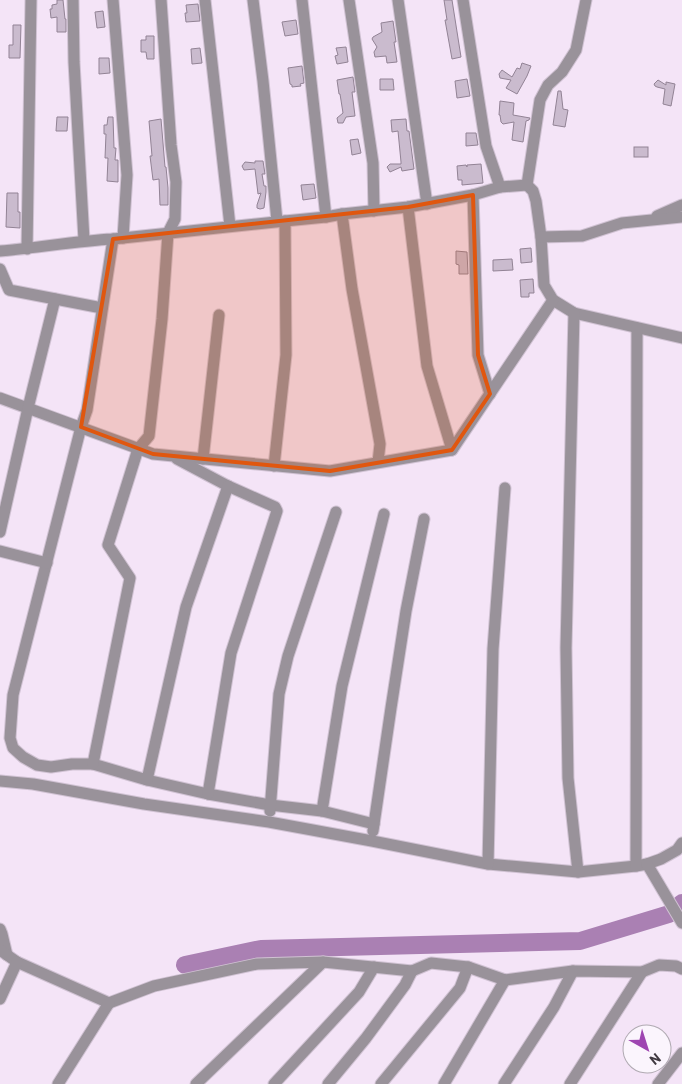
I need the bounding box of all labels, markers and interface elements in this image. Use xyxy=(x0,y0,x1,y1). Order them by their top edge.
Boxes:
north arrow xyxy=(622,1024,672,1074)
text: N xyxy=(647,1050,664,1069)

